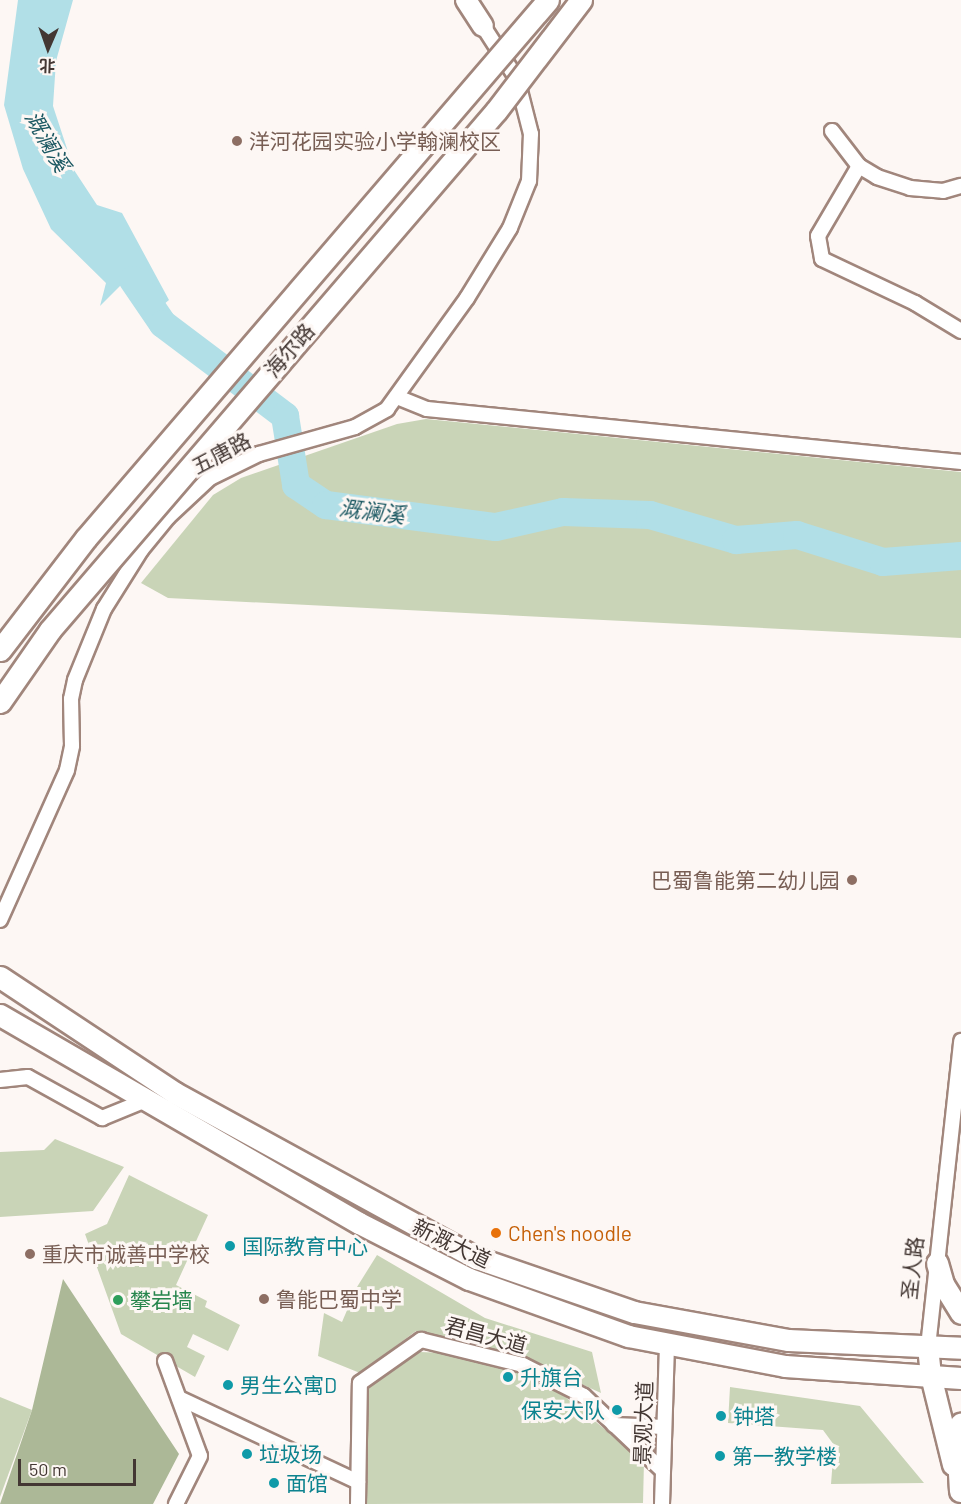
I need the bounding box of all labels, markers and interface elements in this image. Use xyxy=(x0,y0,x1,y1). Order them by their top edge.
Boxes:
north arrow xyxy=(18,18,78,78)
text: 北 xyxy=(39,57,56,76)
water label: 溉澜溪 xyxy=(20,106,76,176)
place label: 洋河花园实验小学翰澜校区 xyxy=(249,128,501,154)
marker: 洋河花园实验小学翰澜校区 xyxy=(230,134,244,148)
street label: 海尔路 xyxy=(259,318,319,382)
street label: 五唐路 xyxy=(187,427,255,479)
water label: 溉澜溪 xyxy=(338,494,406,528)
place label: 巴蜀鲁能第二幼儿园 xyxy=(651,867,840,893)
marker: 巴蜀鲁能第二幼儿园 xyxy=(845,873,859,887)
street label: 新溉大道 xyxy=(409,1213,495,1273)
place label: Chen's noodle xyxy=(508,1220,632,1246)
marker: Chen's noodle xyxy=(489,1226,503,1240)
place label: 国际教育中心 xyxy=(242,1233,368,1259)
street label: 圣人路 xyxy=(896,1235,928,1301)
marker: 国际教育中心 xyxy=(223,1239,237,1253)
place label: 重庆市诚善中学校 xyxy=(42,1241,210,1267)
marker: 重庆市诚善中学校 xyxy=(23,1247,37,1261)
place label: 鲁能巴蜀中学 xyxy=(276,1286,402,1312)
place label: 攀岩墙 xyxy=(130,1287,193,1313)
marker: 鲁能巴蜀中学 xyxy=(257,1292,271,1306)
marker: 攀岩墙 xyxy=(111,1293,125,1307)
street label: 君昌大道 xyxy=(442,1312,530,1358)
place label: 升旗台 xyxy=(520,1364,583,1390)
marker: 升旗台 xyxy=(501,1370,515,1384)
place label: 男生公寓D xyxy=(240,1372,337,1398)
marker: 男生公寓D xyxy=(221,1378,235,1392)
street label: 景观大道 xyxy=(629,1381,657,1465)
place label: 保安大队 xyxy=(521,1397,605,1423)
marker: 保安大队 xyxy=(610,1403,624,1417)
place label: 钟塔 xyxy=(733,1403,775,1429)
marker: 钟塔 xyxy=(714,1409,728,1423)
place label: 垃圾场 xyxy=(259,1441,322,1467)
place label: 第一教学楼 xyxy=(732,1443,837,1469)
scale bar xyxy=(21,1447,140,1485)
marker: 垃圾场 xyxy=(240,1447,254,1461)
marker: 第一教学楼 xyxy=(713,1449,727,1463)
text: 50 m xyxy=(29,1458,67,1480)
place label: 面馆 xyxy=(286,1470,328,1496)
marker: 面馆 xyxy=(267,1476,281,1490)

